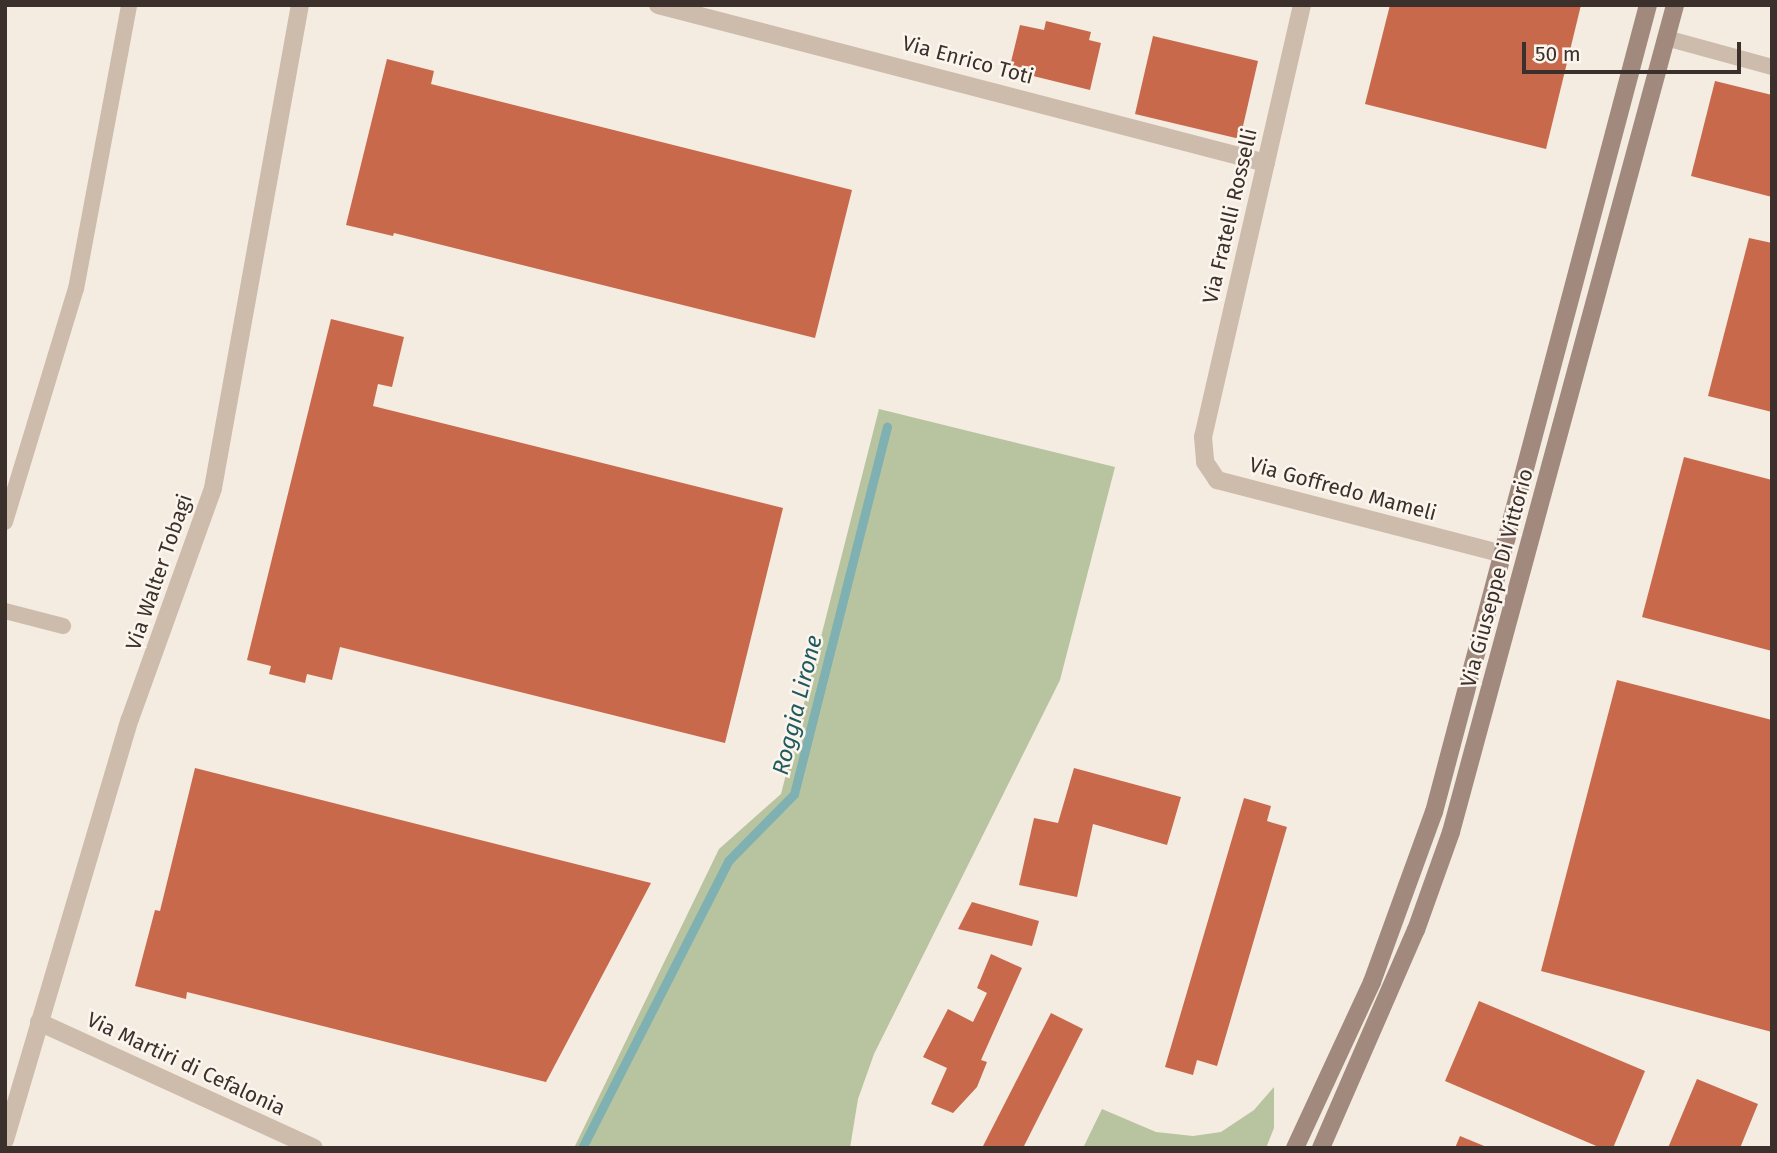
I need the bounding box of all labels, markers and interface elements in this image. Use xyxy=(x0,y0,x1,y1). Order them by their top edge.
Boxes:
scale bar xyxy=(1525,28,1744,72)
street label: Via Enrico Toti xyxy=(900,30,1036,90)
text: 50 m xyxy=(1535,41,1581,67)
street label: Via Fratelli Rosselli xyxy=(1198,126,1262,306)
street label: Via Goffredo Mameli xyxy=(1247,452,1439,526)
street label: Via Giuseppe Di Vittorio xyxy=(1456,466,1538,690)
street label: Via Walter Tobagi xyxy=(120,491,198,653)
water label: Roggia Lirone xyxy=(766,632,828,778)
street label: Via Martiri di Cefalonia xyxy=(83,1007,289,1121)

